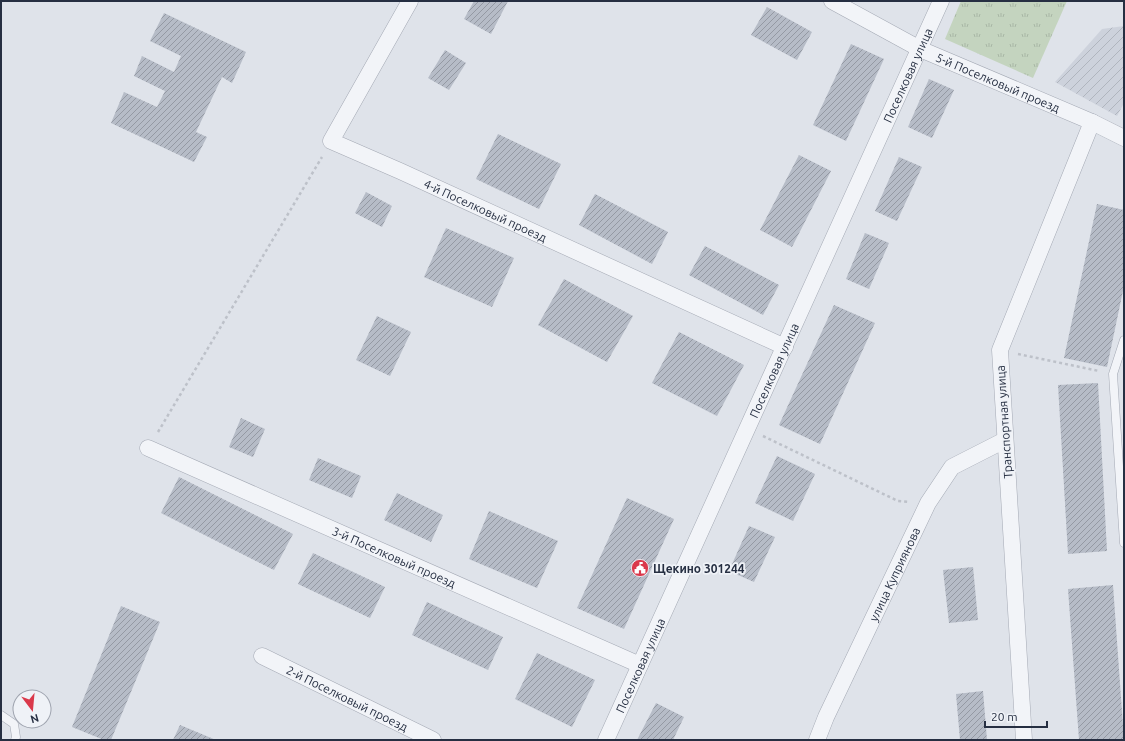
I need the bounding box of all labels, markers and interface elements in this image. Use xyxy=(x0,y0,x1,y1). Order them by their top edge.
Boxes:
street label: Поселковая улица xyxy=(880,26,934,124)
street label: 5-й Поселковый проезд xyxy=(934,50,1062,114)
street label: 4-й Поселковый проезд xyxy=(422,176,549,244)
street label: Поселковая улица xyxy=(747,321,801,420)
street label: Транспортная улица xyxy=(994,365,1014,479)
street label: 3-й Поселковый проезд xyxy=(330,524,458,589)
street label: улица Куприянова xyxy=(866,525,922,623)
public building icon: Щекино 301244 xyxy=(630,558,650,578)
place label: Щекино 301244 xyxy=(653,562,745,575)
street label: Поселковая улица xyxy=(613,616,667,715)
street label: 2-й Поселковый проезд xyxy=(285,663,410,733)
north arrow xyxy=(12,689,52,729)
scale bar xyxy=(985,703,1047,729)
text: 20 m xyxy=(991,710,1018,723)
text: N xyxy=(29,712,40,726)

